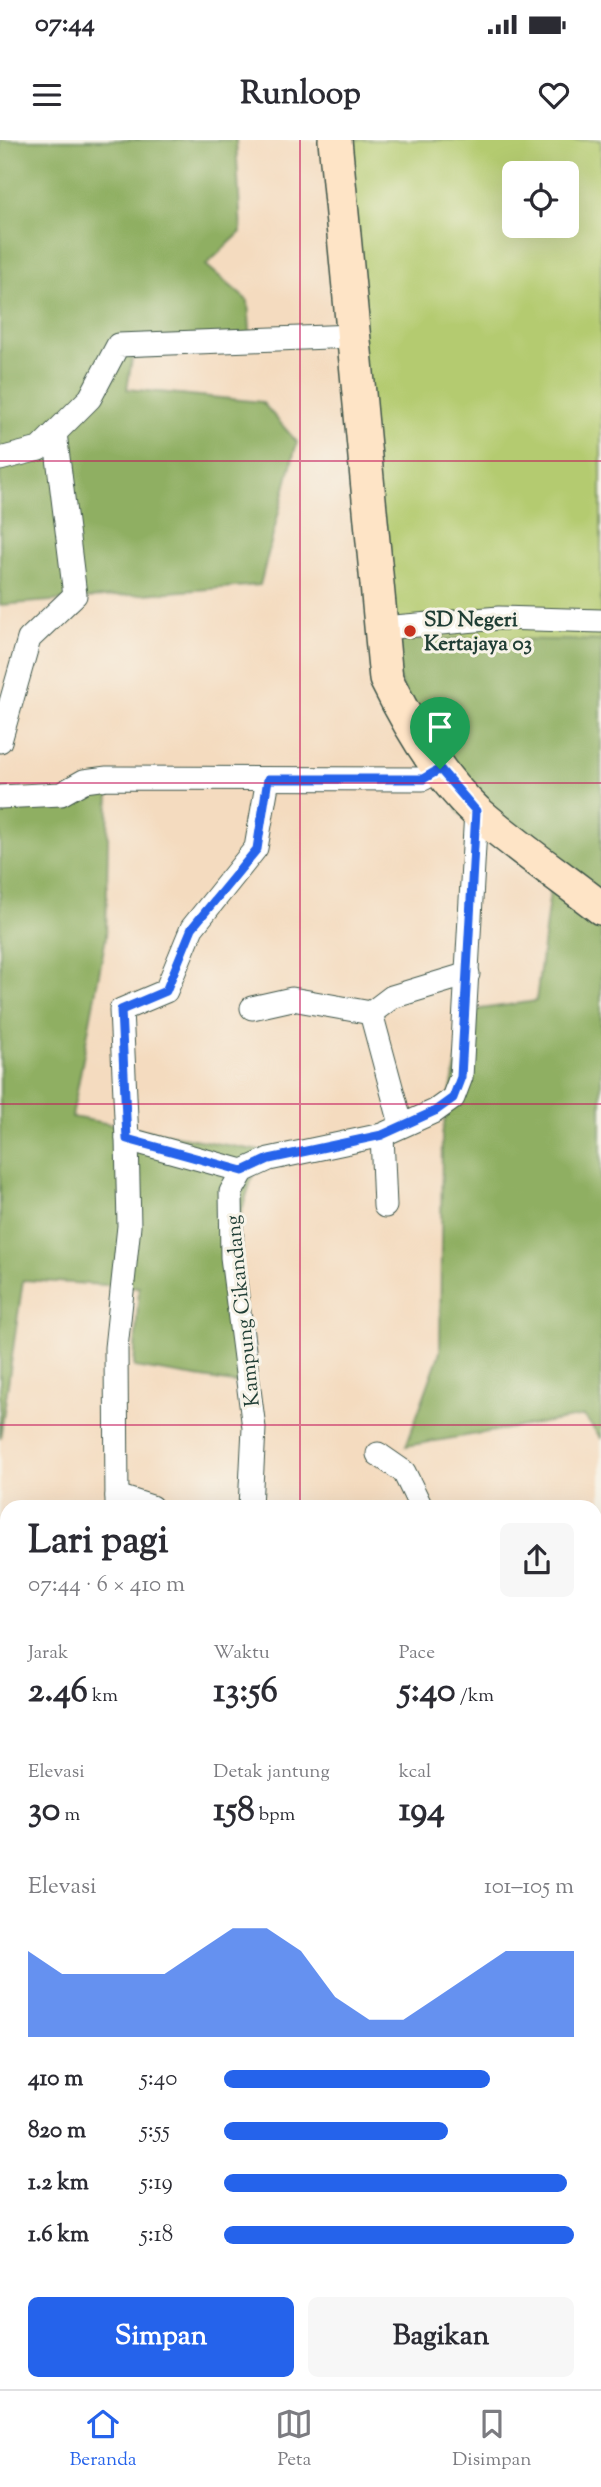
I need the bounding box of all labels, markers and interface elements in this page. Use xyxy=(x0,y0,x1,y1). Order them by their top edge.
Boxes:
text: 07:44 xyxy=(35,6,95,43)
text: Runloop xyxy=(240,72,361,118)
icon: menu xyxy=(28,76,66,114)
icon: heart xyxy=(535,76,573,114)
map controls xyxy=(502,161,579,238)
button: locate xyxy=(502,161,579,238)
place label: SD Negeri Kertajaya 03 xyxy=(424,606,532,660)
marker: SD Negeri Kertajaya 03 xyxy=(402,623,418,639)
pin xyxy=(410,697,470,769)
icon: arrive xyxy=(421,708,459,746)
street label: Kampung Cikandang xyxy=(219,1213,269,1408)
text: Lari pagi xyxy=(28,1516,168,1570)
button: share xyxy=(500,1523,574,1597)
text: 07:44 · 6 × 410 m xyxy=(28,1569,185,1602)
text: Jarak xyxy=(28,1640,68,1667)
text: Waktu xyxy=(213,1640,270,1667)
text: Pace xyxy=(399,1640,435,1667)
text: 2.46 xyxy=(28,1667,88,1718)
text: 13:56 xyxy=(213,1667,278,1718)
text: 5:40 xyxy=(399,1667,456,1718)
text: km xyxy=(88,1683,118,1710)
text: /km xyxy=(456,1683,494,1710)
text: Elevasi xyxy=(28,1759,85,1786)
text: Detak jantung xyxy=(213,1759,330,1786)
text: kcal xyxy=(399,1759,431,1786)
text: 30 xyxy=(28,1786,60,1837)
text: 158 xyxy=(213,1786,255,1837)
text: 194 xyxy=(399,1786,445,1837)
text: m xyxy=(60,1802,80,1829)
text: bpm xyxy=(255,1802,295,1829)
text: Elevasi xyxy=(28,1871,97,1904)
text: 101–105 m xyxy=(484,1871,574,1904)
text: 410 m xyxy=(28,2063,83,2096)
text: 5:40 xyxy=(140,2063,177,2096)
text: 820 m xyxy=(28,2115,86,2148)
text: 5:55 xyxy=(140,2115,170,2148)
text: 1.2 km xyxy=(28,2167,89,2200)
text: 5:19 xyxy=(140,2167,173,2200)
text: 1.6 km xyxy=(28,2219,89,2252)
text: 5:18 xyxy=(140,2219,173,2252)
button: Simpan xyxy=(28,2297,294,2377)
button: Bagikan xyxy=(308,2297,574,2377)
tab: Beranda xyxy=(69,2405,137,2474)
tab: Peta xyxy=(275,2405,313,2474)
tab: Disimpan xyxy=(452,2405,532,2474)

